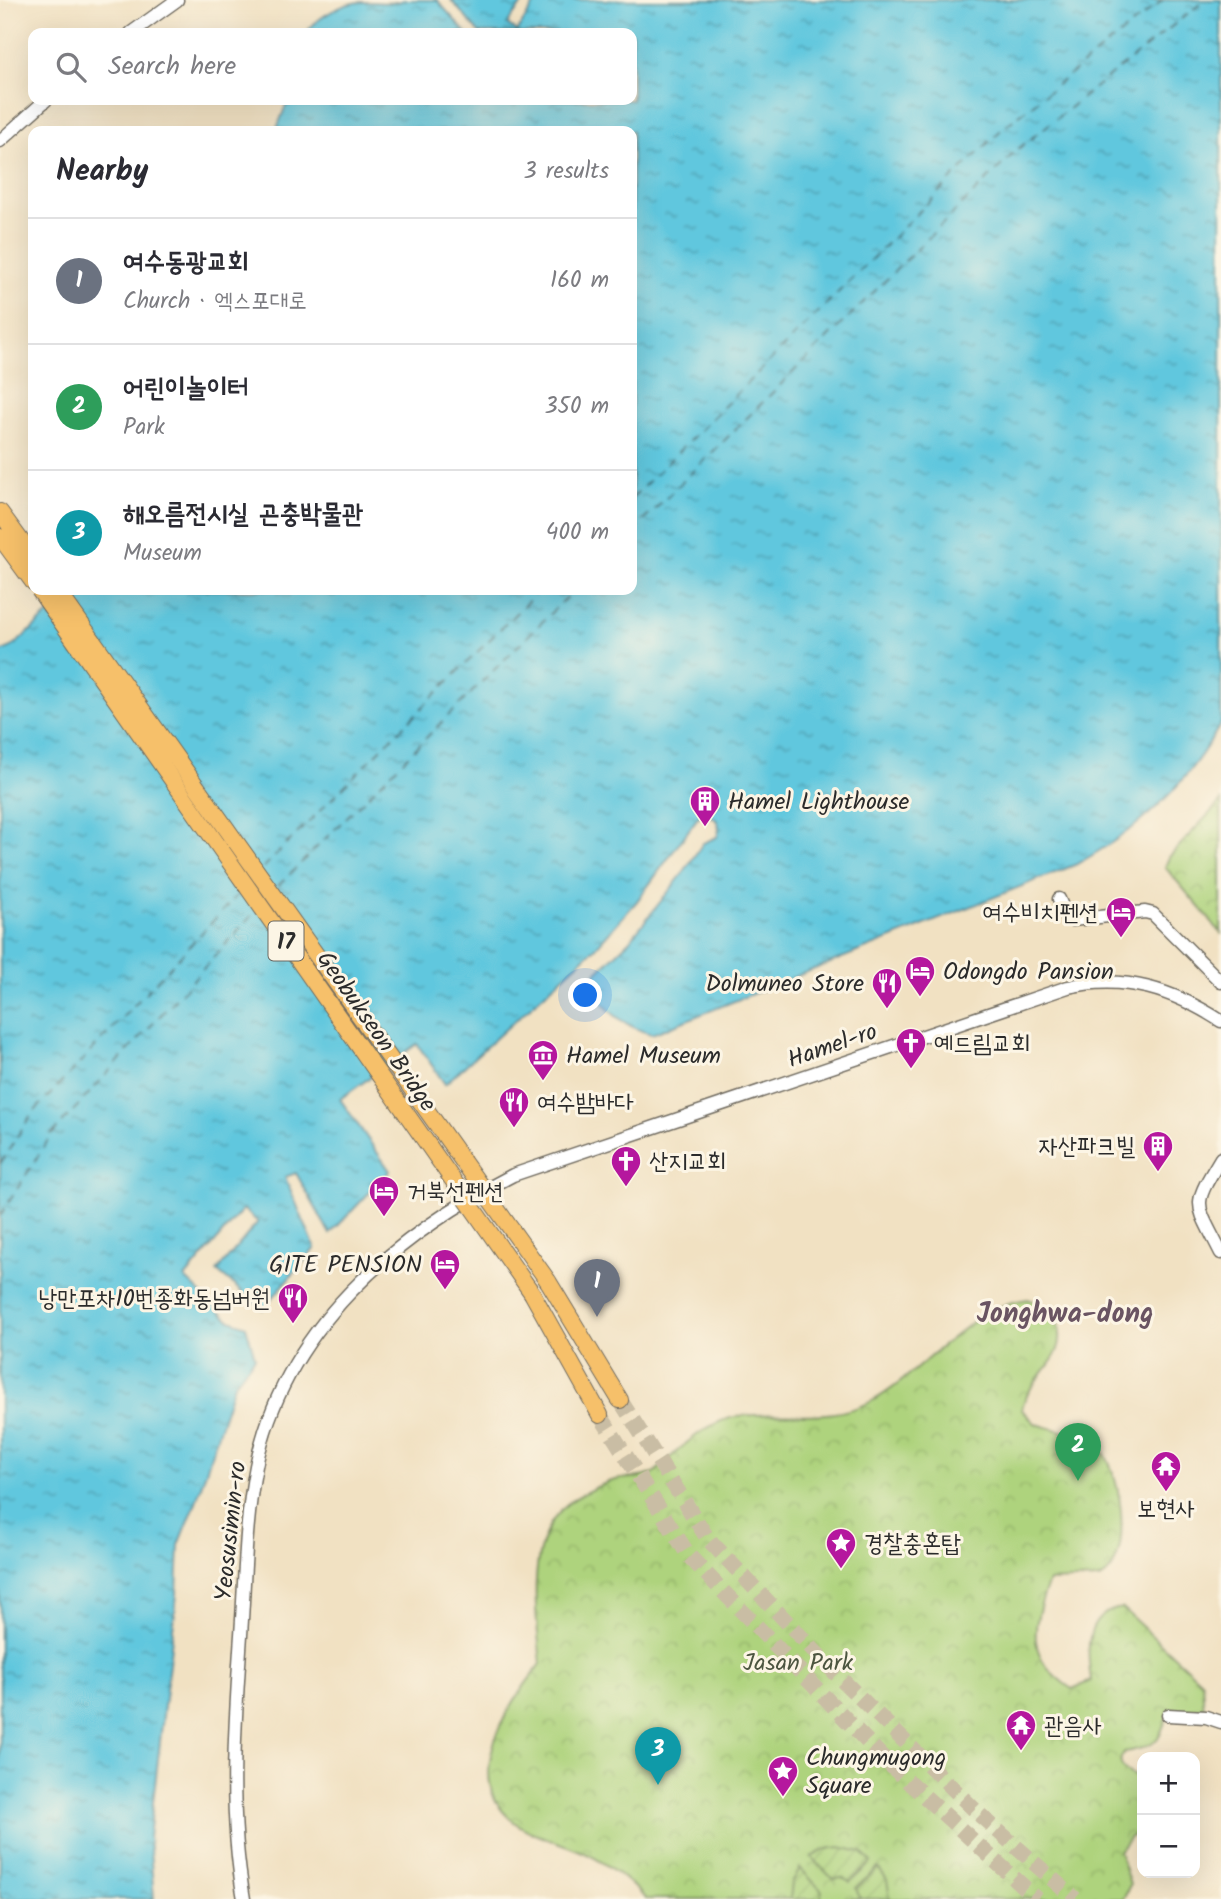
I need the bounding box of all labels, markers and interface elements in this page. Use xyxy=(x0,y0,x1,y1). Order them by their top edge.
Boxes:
search box xyxy=(28,28,637,105)
text: Search here xyxy=(108,46,236,88)
icon: search xyxy=(52,48,90,86)
text: Nearby xyxy=(56,148,148,196)
text: 3 results xyxy=(523,154,609,190)
text: 여수동광교회 xyxy=(123,242,249,284)
text: 1 xyxy=(76,263,82,299)
text: 160 m xyxy=(550,263,609,299)
text: Church · 엑스포대로 xyxy=(123,284,307,320)
text: 어린이놀이터 xyxy=(123,368,249,410)
text: 2 xyxy=(72,389,86,425)
text: 350 m xyxy=(544,389,609,425)
text: Park xyxy=(123,410,165,446)
text: 해오름전시실 곤충박물관 xyxy=(123,494,363,536)
text: 3 xyxy=(73,515,85,551)
text: 400 m xyxy=(546,515,609,551)
text: Museum xyxy=(123,536,202,572)
place label: Hamel Lighthouse xyxy=(728,783,910,822)
building icon: Hamel Lighthouse xyxy=(688,784,722,828)
place label: 여수비치펜션 xyxy=(982,894,1098,933)
hotel icon: 여수비치펜션 xyxy=(1104,895,1138,939)
road number: 17 xyxy=(268,922,304,960)
street label: Geobukseon Bridge xyxy=(306,943,446,1121)
place label: Odongdo Pansion xyxy=(943,953,1114,992)
hotel icon: Odongdo Pansion xyxy=(903,954,937,998)
place label: Dolmuneo Store xyxy=(705,965,864,1004)
restaurant icon: Dolmuneo Store xyxy=(870,966,904,1010)
your location xyxy=(568,978,602,1012)
street label: Hamel-ro xyxy=(782,1013,883,1080)
place label: 예드림교회 xyxy=(934,1025,1031,1064)
church icon: 예드림교회 xyxy=(894,1026,928,1070)
place label: Hamel Museum xyxy=(566,1037,721,1076)
museum icon: Hamel Museum xyxy=(526,1038,560,1082)
place label: 여수밤바다 xyxy=(537,1084,634,1123)
restaurant icon: 여수밤바다 xyxy=(497,1085,531,1129)
place label: 자산파크빌 xyxy=(1038,1128,1136,1167)
building icon: 자산파크빌 xyxy=(1141,1129,1175,1173)
place label: 산지교회 xyxy=(649,1143,726,1182)
church icon: 산지교회 xyxy=(609,1144,643,1188)
place label: 거북선펜션 xyxy=(407,1173,504,1212)
hotel icon: 거북선펜션 xyxy=(367,1174,401,1218)
place label: GITE PENSION xyxy=(269,1246,422,1285)
hotel icon: GITE PENSION xyxy=(428,1247,462,1291)
pin: 1 xyxy=(574,1259,620,1317)
place label: 낭만포차10번종화동넘버원 xyxy=(38,1280,270,1319)
restaurant icon: 낭만포차10번종화동넘버원 xyxy=(276,1281,310,1325)
district label: Jonghwa-dong xyxy=(977,1292,1154,1337)
pin: 2 xyxy=(1055,1423,1101,1481)
temple icon: 보현사 xyxy=(1149,1449,1183,1493)
street label: Yeosusimin-ro xyxy=(205,1459,258,1603)
place label: 보현사 xyxy=(1137,1490,1195,1529)
place label: 경찰충혼탑 xyxy=(864,1525,961,1564)
place icon: 경찰충혼탑 xyxy=(824,1526,858,1570)
park label: Jasan Park xyxy=(743,1644,854,1683)
place label: 관음사 xyxy=(1044,1707,1102,1746)
temple icon: 관음사 xyxy=(1004,1708,1038,1752)
pin: 3 xyxy=(635,1727,681,1785)
place label: Chungmugong Square xyxy=(806,1739,946,1806)
map controls xyxy=(1137,1752,1200,1878)
button: + xyxy=(1137,1752,1200,1815)
place icon: Chungmugong Square xyxy=(766,1754,800,1798)
button: − xyxy=(1137,1815,1200,1878)

